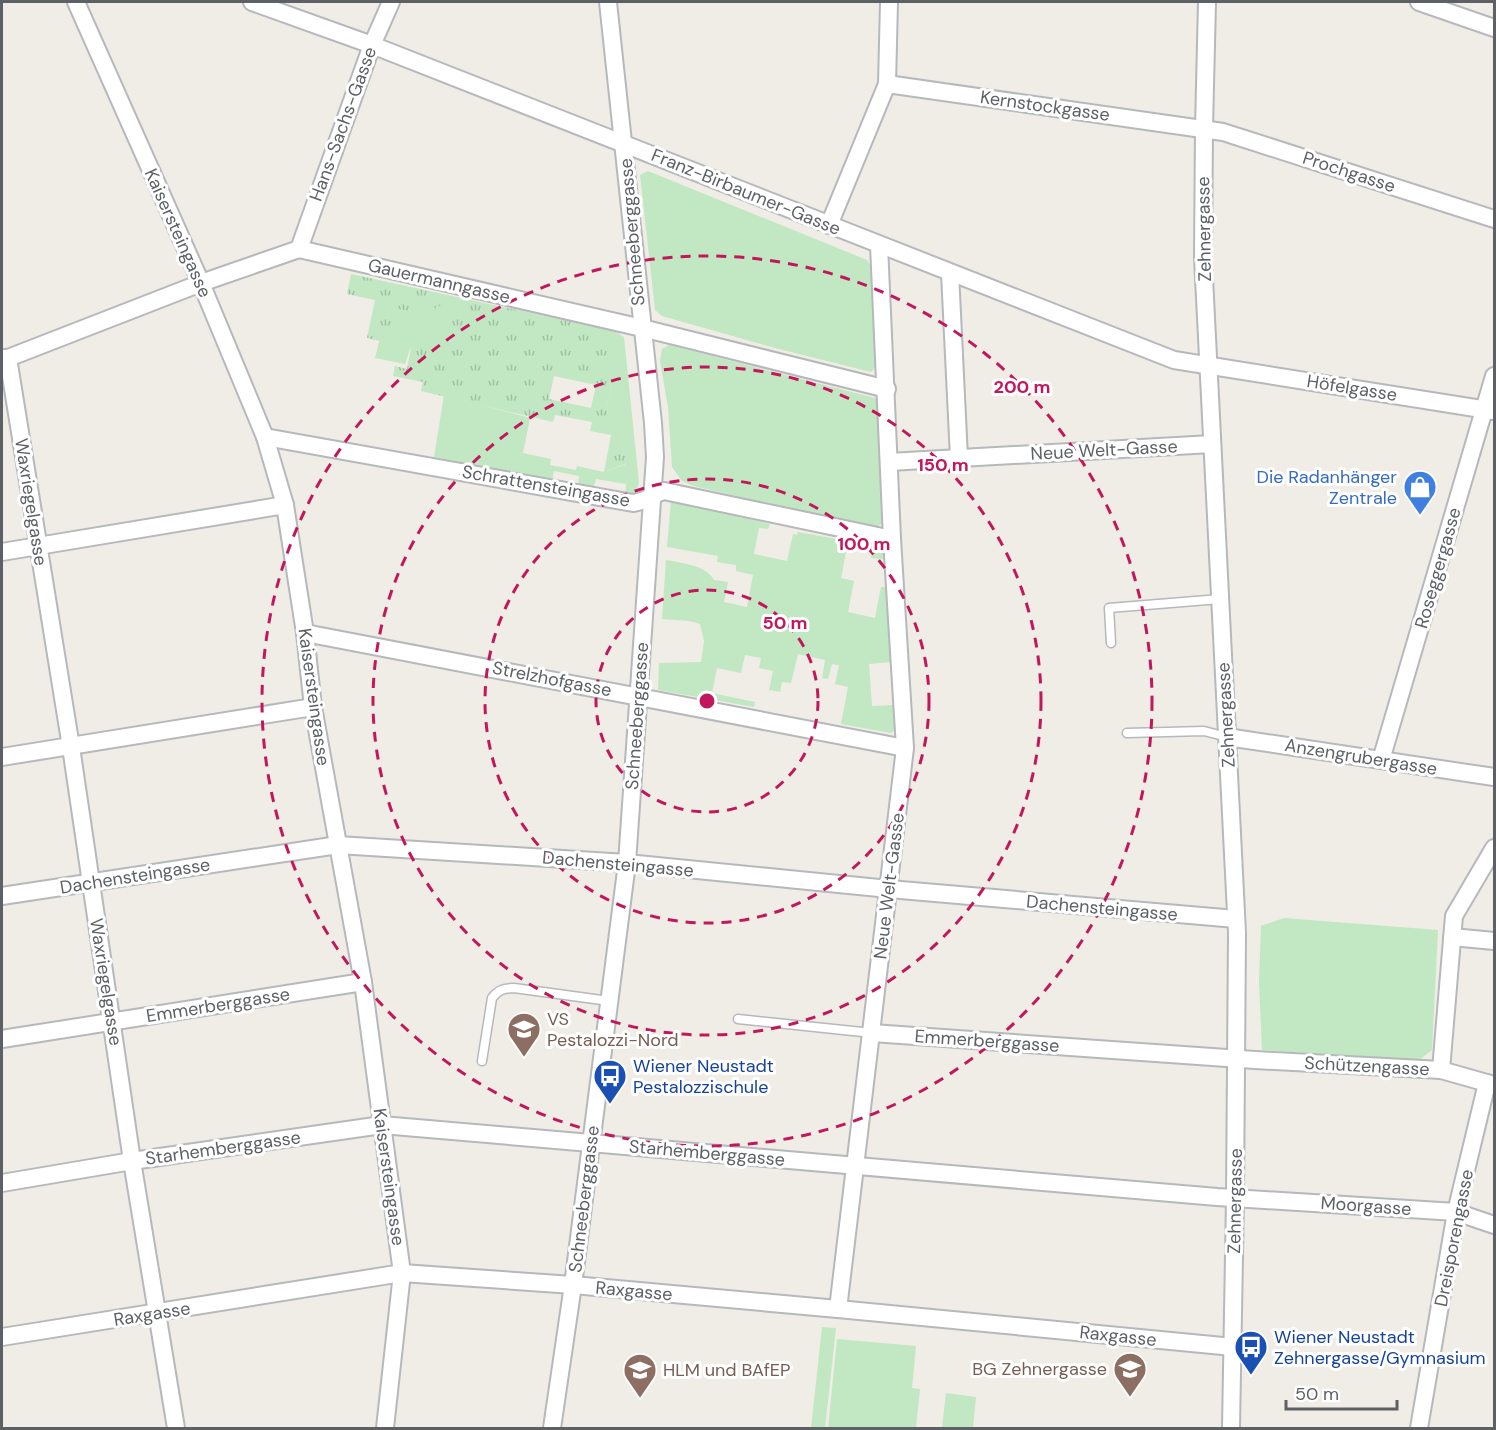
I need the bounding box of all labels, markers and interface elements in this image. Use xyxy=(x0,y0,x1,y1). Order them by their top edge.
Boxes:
street label: Hans-Sachs-Gasse xyxy=(304,44,382,204)
street label: Kernstockgasse xyxy=(979,85,1111,127)
street label: Franz-Birbaumer-Gasse xyxy=(648,143,844,241)
street label: Prochgasse xyxy=(1300,146,1398,198)
street label: Schneeberggasse xyxy=(614,157,650,307)
street label: Kaisersteingasse xyxy=(139,165,217,301)
street label: Zehnergasse xyxy=(1191,176,1217,282)
street label: Gauermanngasse xyxy=(366,253,512,309)
street label: Höfelgasse xyxy=(1305,369,1399,407)
text: 200 m xyxy=(994,375,1050,399)
street label: Neue Welt-Gasse xyxy=(1030,434,1178,466)
street label: Waxriegelgasse xyxy=(9,437,53,567)
text: 150 m xyxy=(917,453,969,477)
street label: Schrattensteingasse xyxy=(460,459,632,513)
place label: Die Radanhänger Zentrale xyxy=(1257,465,1397,510)
shop icon: Die Radanhänger Zentrale xyxy=(1402,469,1438,516)
street label: Roseggergasse xyxy=(1409,505,1467,631)
text: 100 m xyxy=(837,532,891,556)
text: 50 m xyxy=(762,611,808,635)
street label: Kaisersteingasse xyxy=(292,627,336,767)
street label: Schneeberggasse xyxy=(620,641,654,791)
street label: Strelzhofgasse xyxy=(490,656,614,702)
street label: Zehnergasse xyxy=(1211,662,1241,768)
centre of rings xyxy=(697,691,717,711)
street label: Anzengrubergasse xyxy=(1283,733,1439,781)
street label: Neue Welt-Gasse xyxy=(868,811,910,961)
street label: Dachensteingasse xyxy=(541,845,695,883)
street label: Dachensteingasse xyxy=(58,852,212,900)
street label: Dachensteingasse xyxy=(1025,889,1179,927)
street label: Waxriegelgasse xyxy=(84,917,128,1047)
street label: Emmerberggasse xyxy=(144,982,292,1028)
place label: VS Pestalozzi-Nord xyxy=(547,1007,679,1052)
school or university icon: VS Pestalozzi-Nord xyxy=(506,1011,542,1058)
street label: Emmerberggasse xyxy=(914,1024,1060,1058)
street label: Schützengasse xyxy=(1304,1051,1430,1081)
place label: Wiener Neustadt Pestalozzischule xyxy=(633,1054,774,1099)
bus stop icon: Wiener Neustadt Pestalozzischule xyxy=(592,1058,628,1105)
street label: Kaisersteingasse xyxy=(367,1107,411,1247)
street label: Schneeberggasse xyxy=(563,1124,605,1274)
street label: Starhemberggasse xyxy=(144,1125,302,1171)
street label: Starhemberggasse xyxy=(628,1134,786,1172)
street label: Zehnergasse xyxy=(1222,1148,1248,1254)
street label: Dreisporengasse xyxy=(1429,1167,1479,1309)
street label: Moorgasse xyxy=(1320,1191,1412,1221)
street label: Raxgasse xyxy=(594,1276,674,1306)
street label: Raxgasse xyxy=(112,1296,192,1332)
street label: Raxgasse xyxy=(1078,1320,1158,1352)
place label: Wiener Neustadt Zehnergasse/Gymnasium xyxy=(1274,1325,1485,1370)
bus stop icon: Wiener Neustadt Zehnergasse/Gymnasium xyxy=(1233,1329,1269,1376)
school or university icon: BG Zehnergasse xyxy=(1112,1351,1148,1398)
school or university icon: HLM und BAfEP xyxy=(622,1352,658,1399)
place label: BG Zehnergasse xyxy=(972,1357,1107,1381)
place label: HLM und BAfEP xyxy=(663,1358,790,1382)
scale bar xyxy=(1286,1373,1397,1411)
text: 50 m xyxy=(1295,1382,1339,1406)

